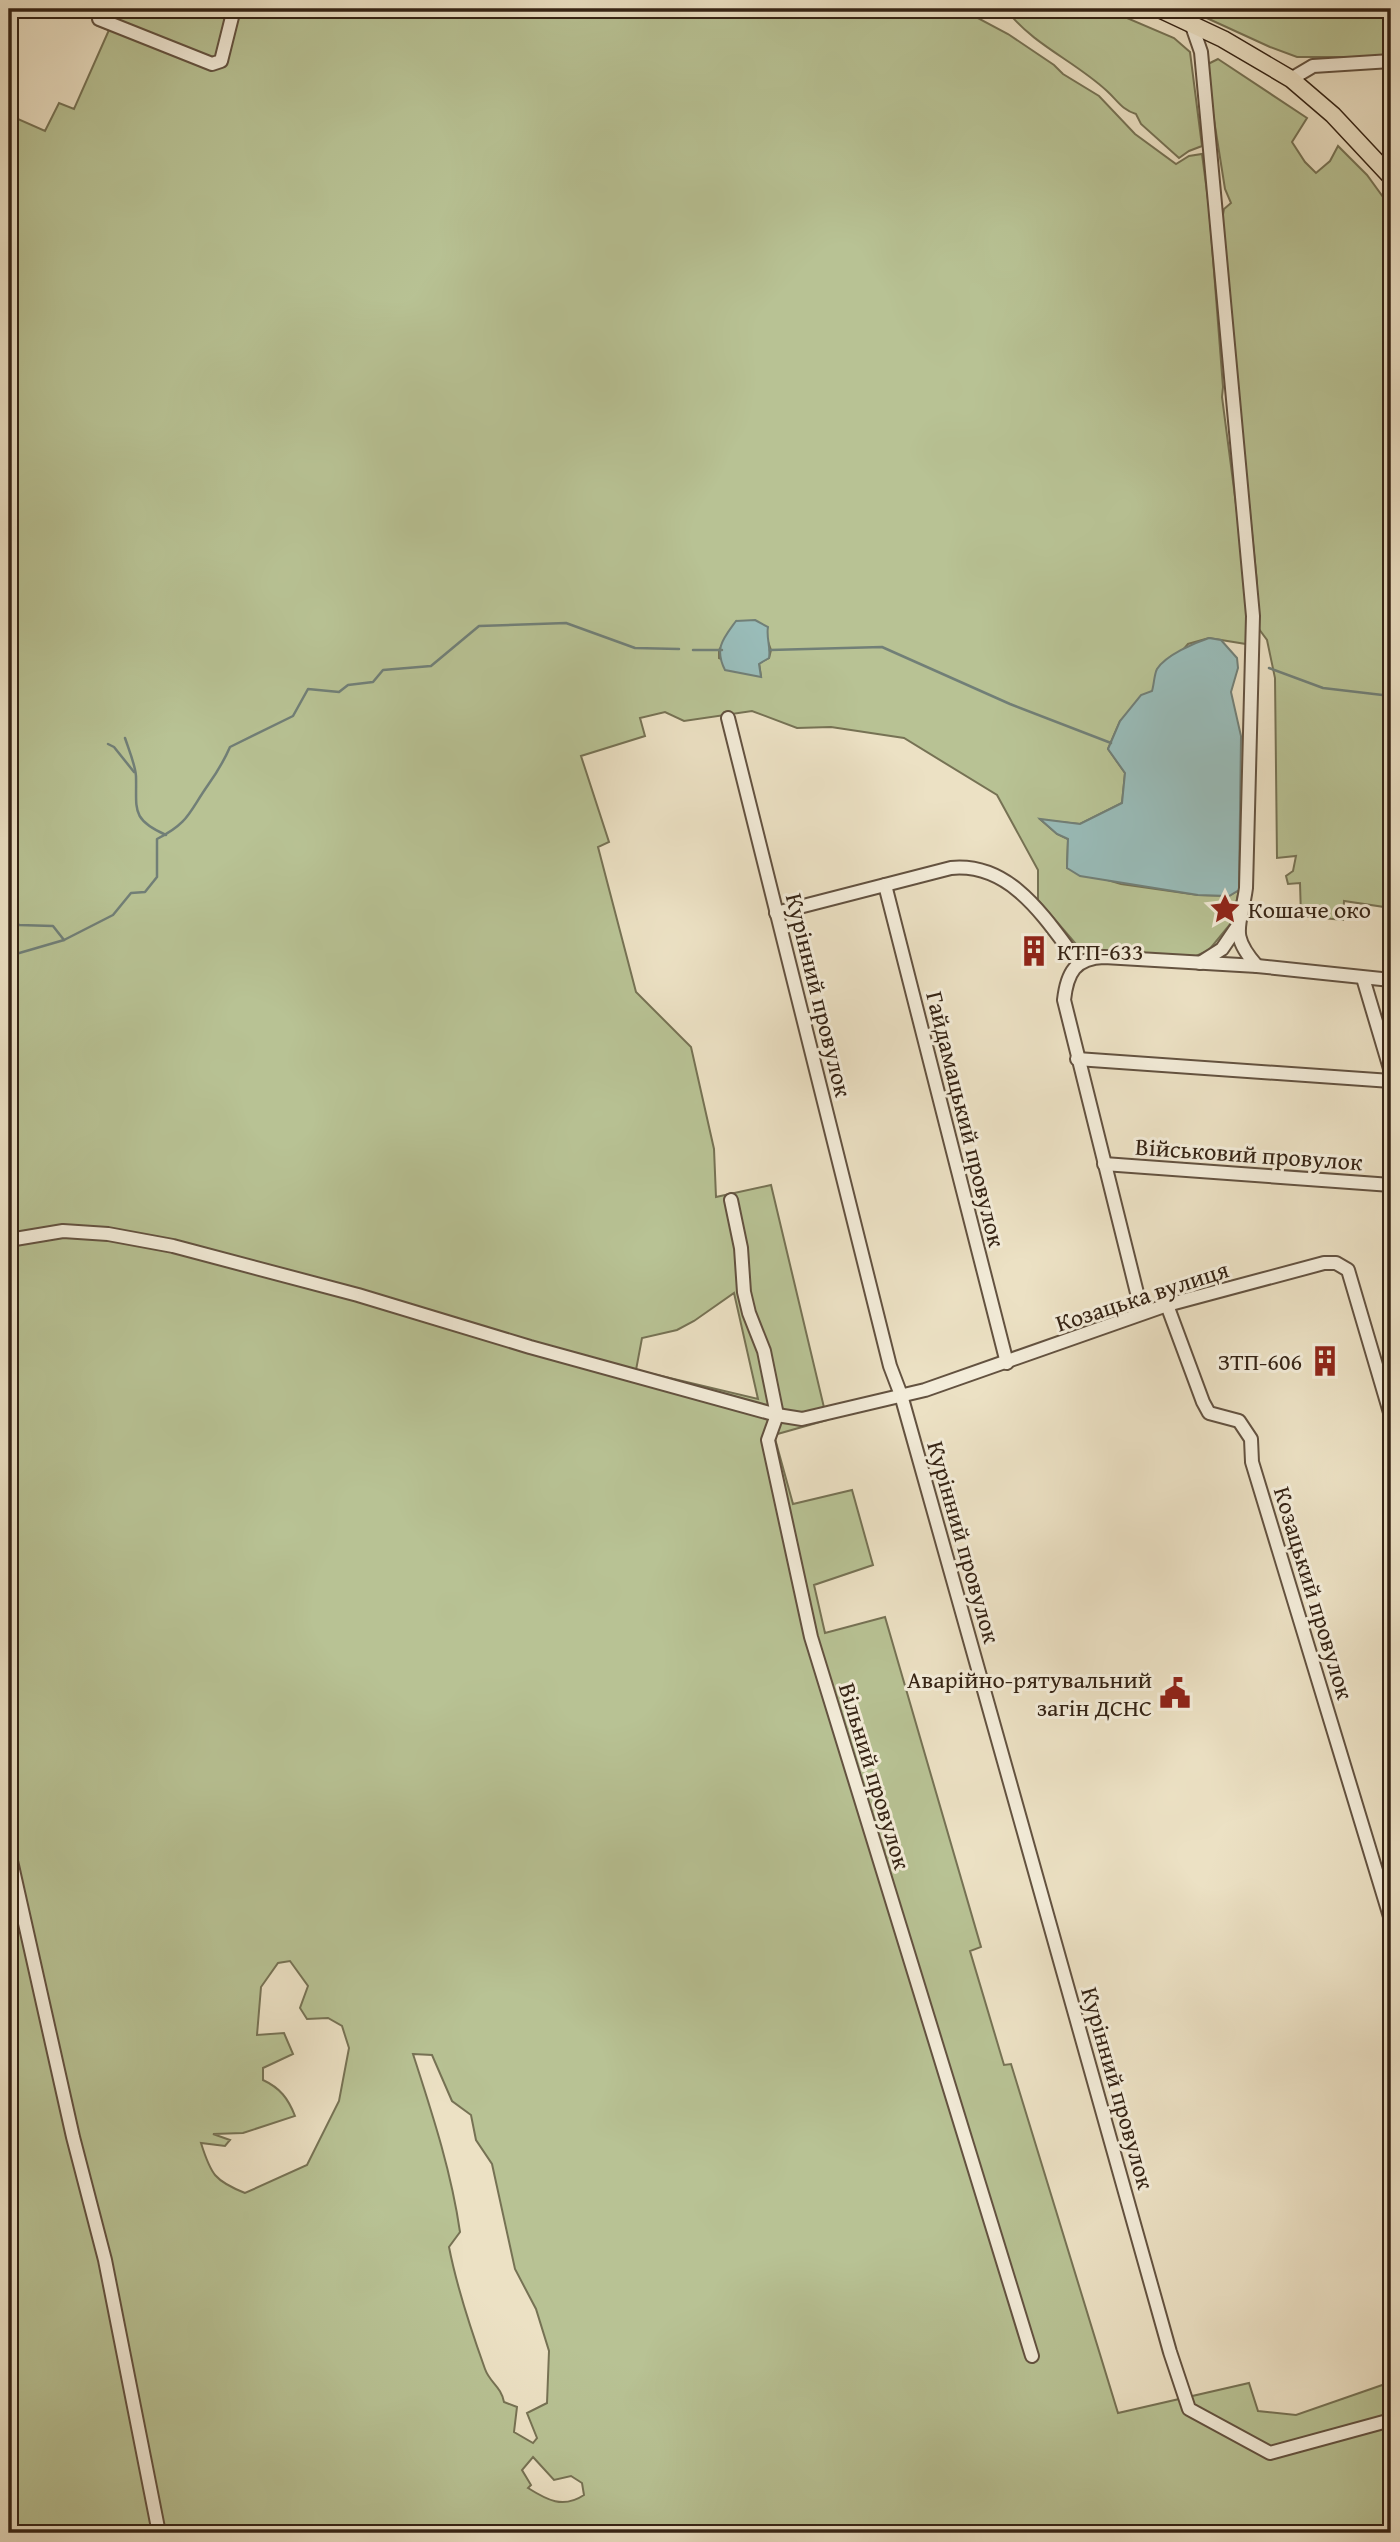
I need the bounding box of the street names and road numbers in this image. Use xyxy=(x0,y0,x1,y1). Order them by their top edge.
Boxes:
street label: Курінний провулок xyxy=(777,889,861,1101)
street label: Гайдамацький провулок xyxy=(917,987,1015,1251)
street label: Військовий провулок xyxy=(1134,1129,1364,1179)
street label: Козацька вулиця xyxy=(1051,1251,1233,1341)
street label: Курінний провулок xyxy=(918,1437,1010,1648)
street label: Козацький провулок xyxy=(1265,1482,1363,1704)
street label: Вільний провулок xyxy=(830,1678,920,1874)
street label: Курінний провулок xyxy=(1072,1983,1164,2194)

